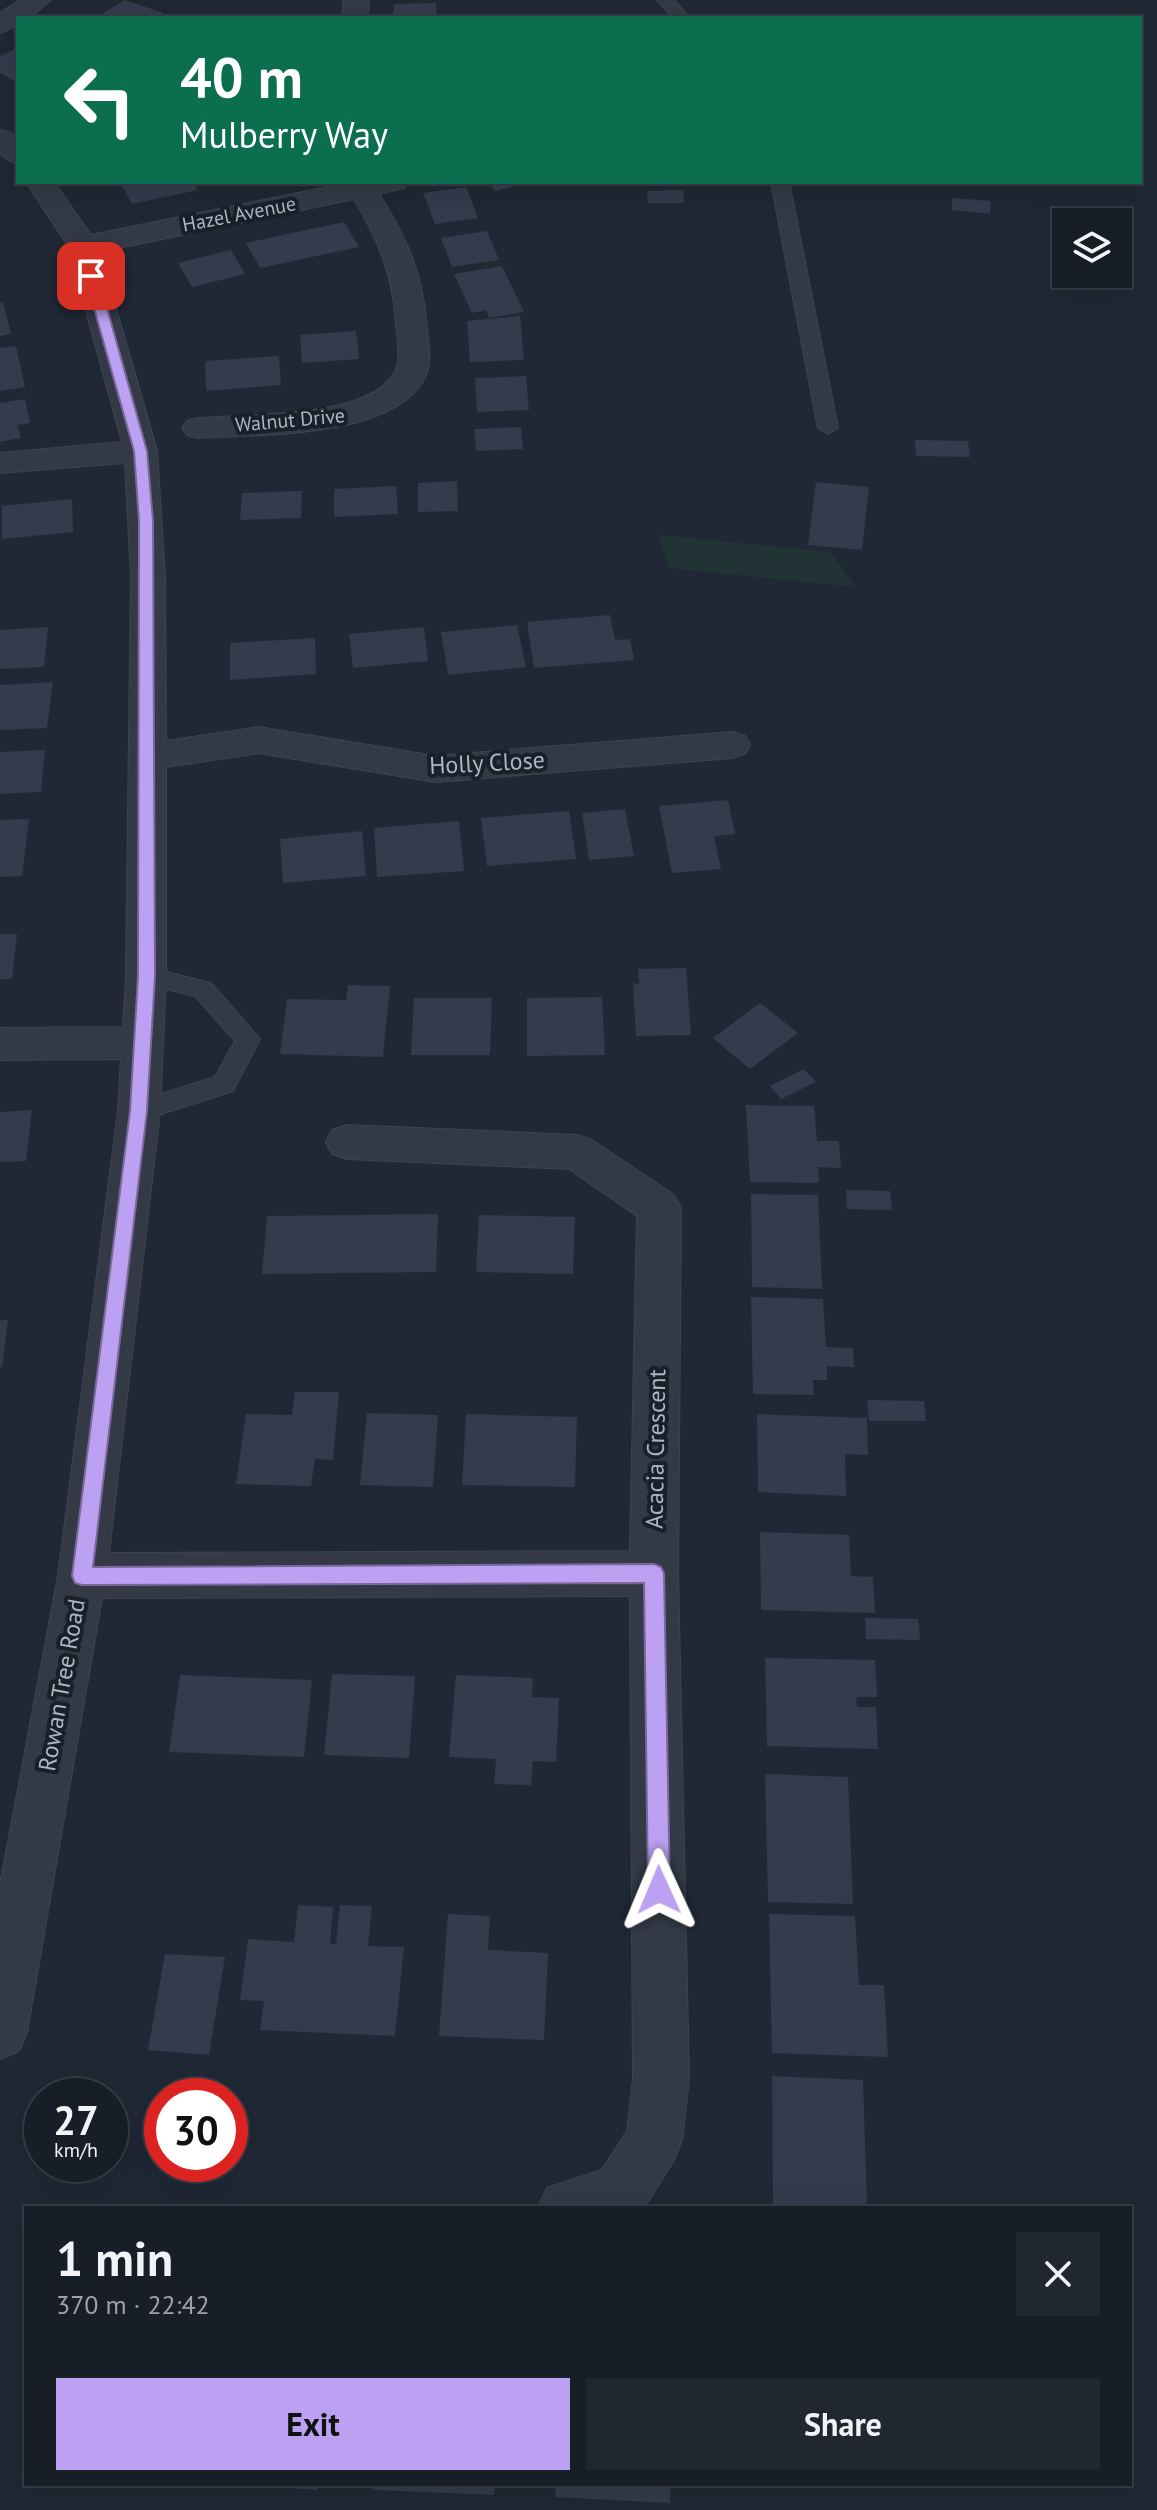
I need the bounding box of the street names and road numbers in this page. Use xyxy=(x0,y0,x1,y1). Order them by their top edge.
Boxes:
street label: Hazel Avenue xyxy=(180,190,298,238)
street label: Walnut Drive xyxy=(234,402,346,438)
street label: Holly Close xyxy=(428,744,546,781)
street label: Acacia Crescent xyxy=(639,1369,672,1529)
street label: Rowan Tree Road xyxy=(31,1596,92,1773)

